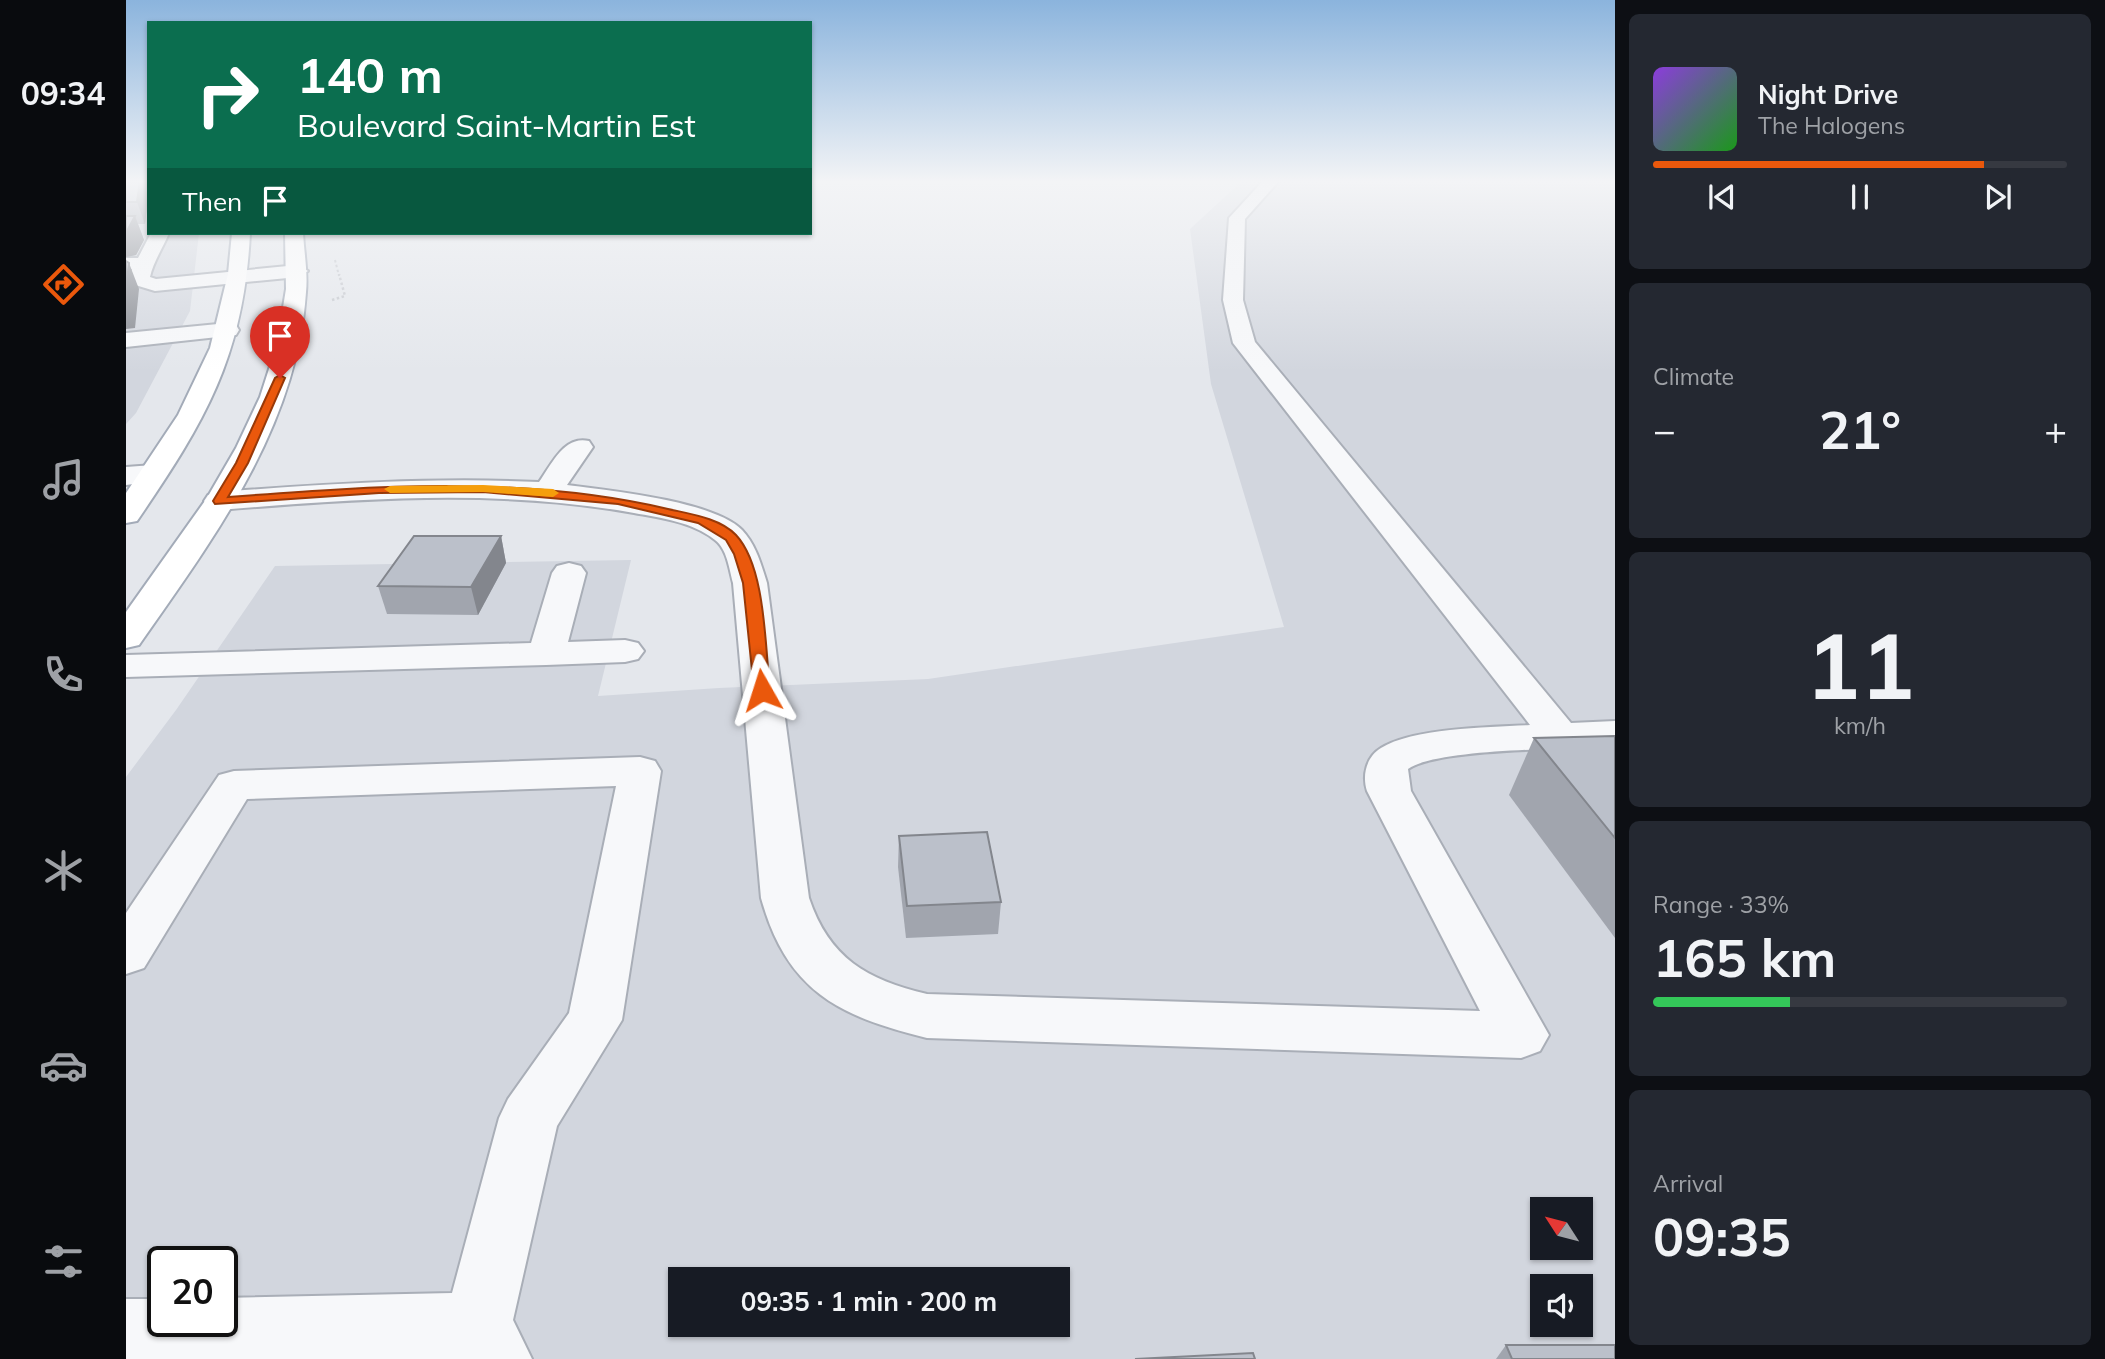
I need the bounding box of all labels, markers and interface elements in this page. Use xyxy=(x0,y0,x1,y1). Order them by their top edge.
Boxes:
text: 140 m xyxy=(297,44,443,105)
icon: right xyxy=(182,49,273,140)
text: 09:34 xyxy=(21,73,105,113)
text: Night Drive xyxy=(1758,78,1898,111)
text: Boulevard Saint-Martin Est xyxy=(297,105,696,145)
text: The Halogens xyxy=(1758,111,1905,140)
icon: previous xyxy=(1703,178,1741,216)
icon: pause xyxy=(1841,178,1879,216)
icon: next xyxy=(1979,178,2017,216)
icon: arrive xyxy=(256,182,294,220)
text: Then xyxy=(182,185,242,218)
icon: directions xyxy=(39,260,88,309)
pin xyxy=(250,306,310,378)
icon: arrive xyxy=(261,317,299,355)
text: Climate xyxy=(1653,362,1734,391)
text: 21° xyxy=(1819,397,1901,462)
text: − xyxy=(1653,406,1676,454)
text: + xyxy=(2044,406,2067,454)
icon: music xyxy=(39,455,88,504)
text: 11 xyxy=(1805,608,1915,722)
icon: phone xyxy=(39,650,88,699)
position arrow xyxy=(725,653,799,727)
text: km/h xyxy=(1834,711,1886,740)
icon: climate xyxy=(39,846,88,895)
text: Range · 33% xyxy=(1653,890,1789,919)
text: 165 km xyxy=(1653,925,1836,990)
icon: car xyxy=(39,1041,88,1090)
text: Arrival xyxy=(1653,1169,1723,1198)
north arrow xyxy=(1530,1197,1592,1260)
map controls xyxy=(1530,1197,1593,1337)
text: 09:35 xyxy=(1653,1204,1791,1269)
icon: filters xyxy=(39,1237,88,1286)
speed limit sign: 20 xyxy=(147,1246,238,1337)
button: sound xyxy=(1530,1274,1593,1337)
text: 09:35 · 1 min · 200 m xyxy=(741,1285,997,1318)

